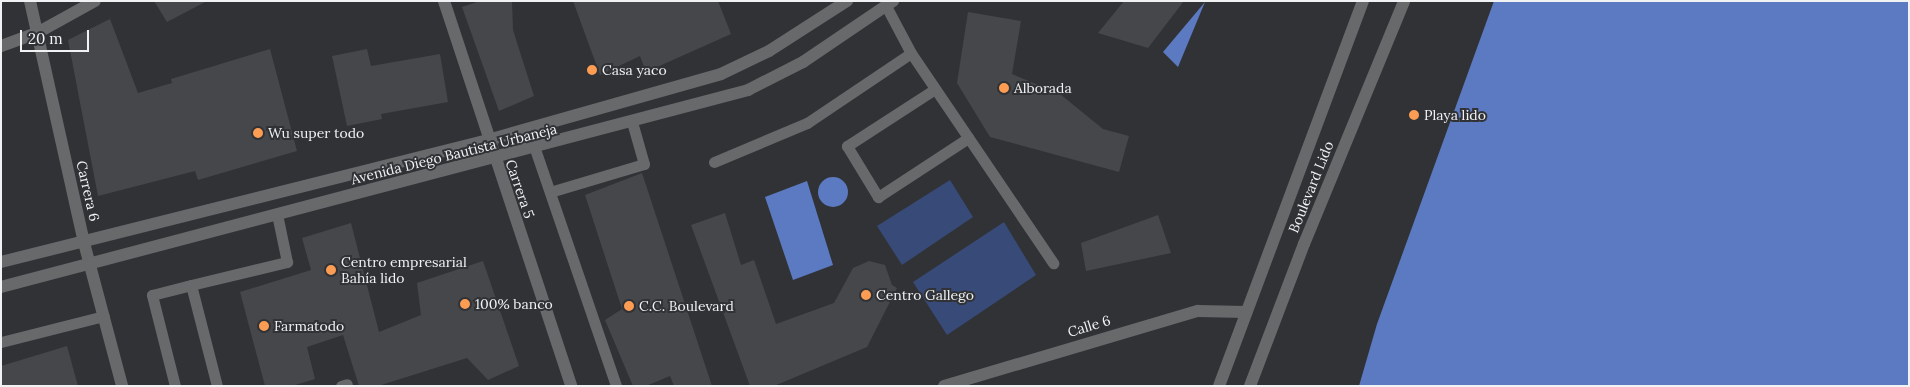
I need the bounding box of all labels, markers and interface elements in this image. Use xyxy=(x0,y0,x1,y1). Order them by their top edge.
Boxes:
scale bar xyxy=(22,20,91,52)
text: 20 m xyxy=(28,29,63,48)
place label: Casa yaco xyxy=(602,62,667,78)
marker: Casa yaco xyxy=(586,64,598,76)
place label: Alborada xyxy=(1014,80,1072,96)
marker: Alborada xyxy=(998,82,1010,94)
place label: Playa lido xyxy=(1424,107,1486,123)
marker: Playa lido xyxy=(1408,109,1420,121)
street label: Avenida Diego Bautista Urbaneja xyxy=(349,120,559,188)
place label: Wu super todo xyxy=(268,125,364,141)
marker: Wu super todo xyxy=(252,127,264,139)
street label: Boulevard Lido xyxy=(1285,139,1337,235)
street label: Carrera 5 xyxy=(502,157,538,221)
street label: Carrera 6 xyxy=(73,159,103,223)
place label: Centro empresarial Bahía lido xyxy=(341,254,467,286)
marker: Centro empresarial Bahía lido xyxy=(325,264,337,276)
place label: Centro Gallego xyxy=(876,287,974,303)
marker: Centro Gallego xyxy=(860,289,872,301)
place label: 100% banco xyxy=(475,296,553,312)
marker: 100% banco xyxy=(459,298,471,310)
place label: C.C. Boulevard xyxy=(639,298,734,314)
marker: C.C. Boulevard xyxy=(623,300,635,312)
street label: Calle 6 xyxy=(1066,312,1112,340)
place label: Farmatodo xyxy=(274,318,344,334)
marker: Farmatodo xyxy=(258,320,270,332)

